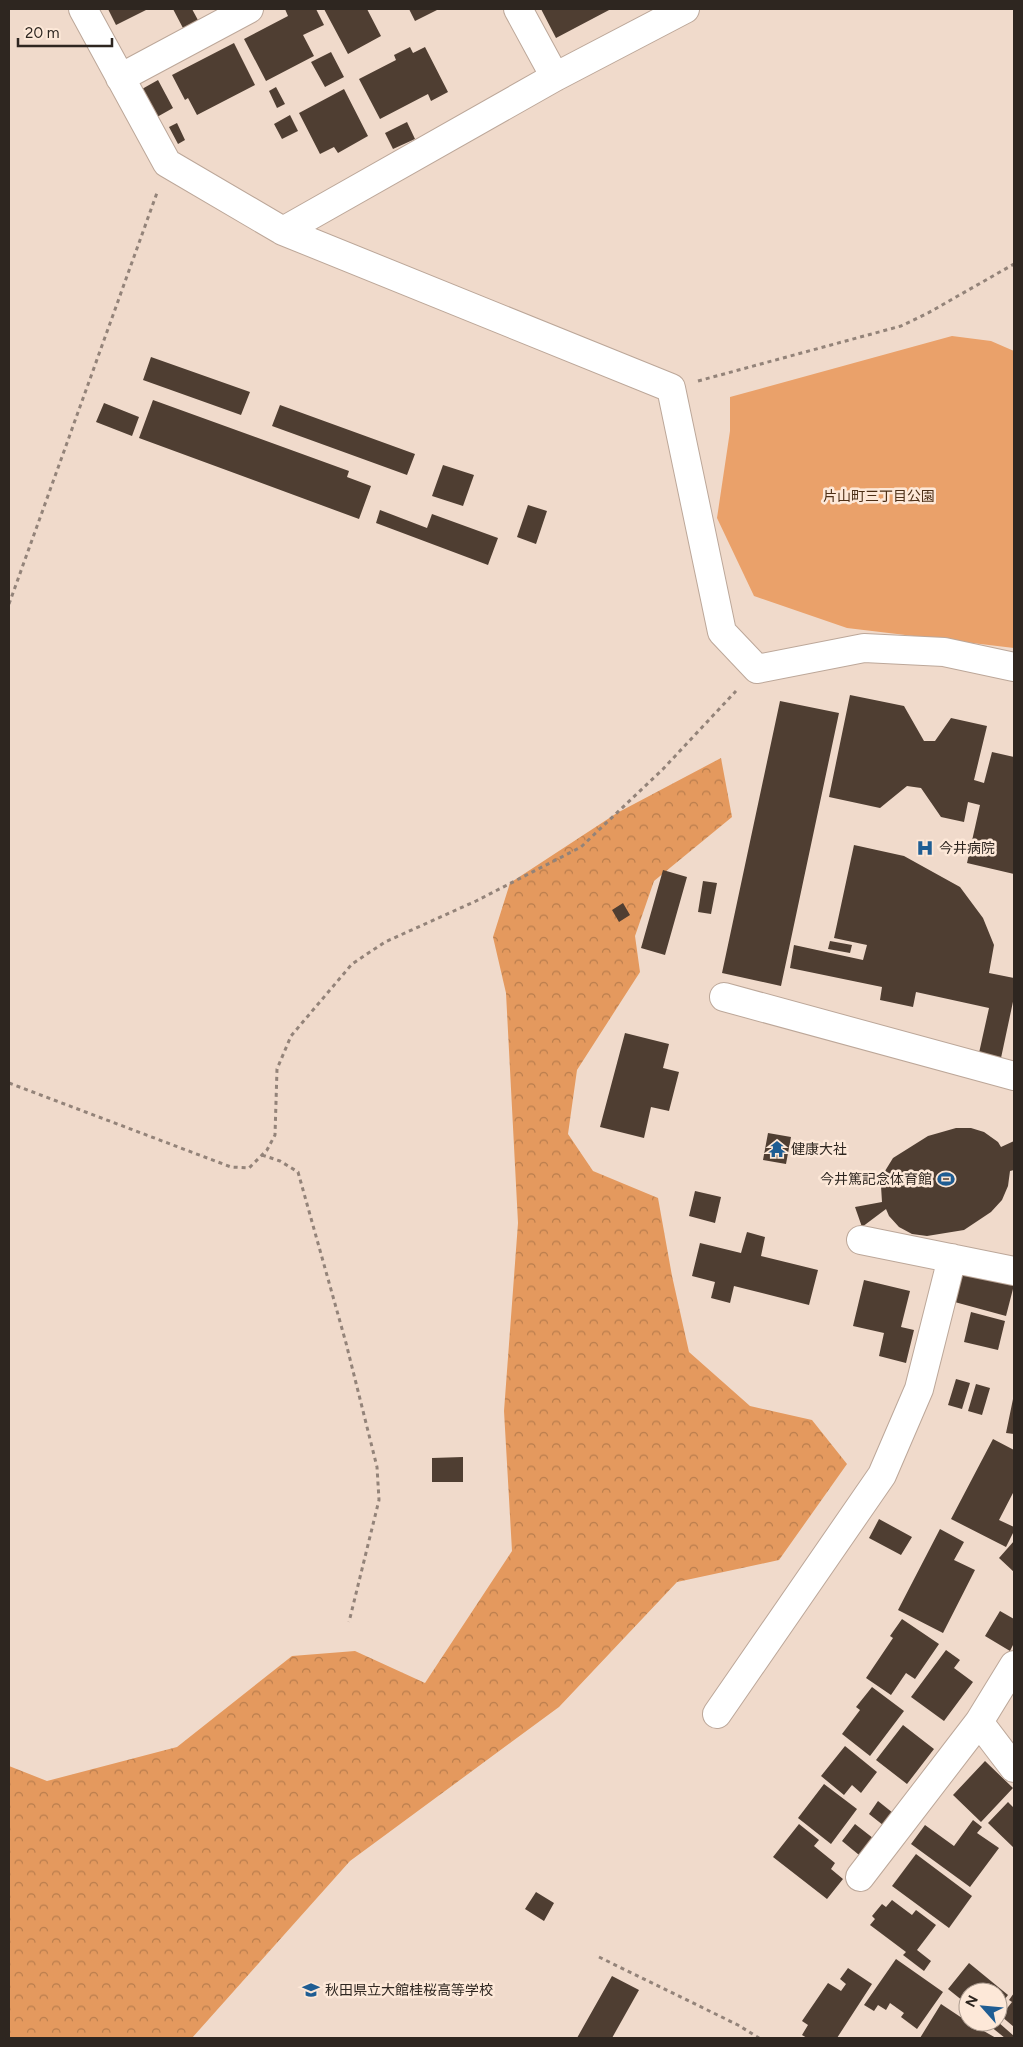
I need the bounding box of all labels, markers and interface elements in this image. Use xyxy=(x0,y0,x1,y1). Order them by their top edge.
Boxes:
scale bar xyxy=(18,15,111,47)
text: 20 m xyxy=(25,24,59,42)
park label: 片山町三丁目公園 xyxy=(823,488,935,505)
hospital icon: 今井病院 xyxy=(915,838,935,858)
place label: 今井病院 xyxy=(939,840,995,857)
temple icon: 健康大社 xyxy=(767,1139,787,1159)
place label: 健康大社 xyxy=(791,1141,847,1158)
sports icon: 今井篤記念体育館 xyxy=(936,1169,956,1189)
place label: 今井篤記念体育館 xyxy=(820,1171,932,1188)
school or university icon: 秋田県立大館桂桜高等学校 xyxy=(301,1980,321,2000)
place label: 秋田県立大館桂桜高等学校 xyxy=(325,1982,493,1999)
north arrow xyxy=(958,1982,1008,2032)
text: N xyxy=(962,1993,982,2010)

